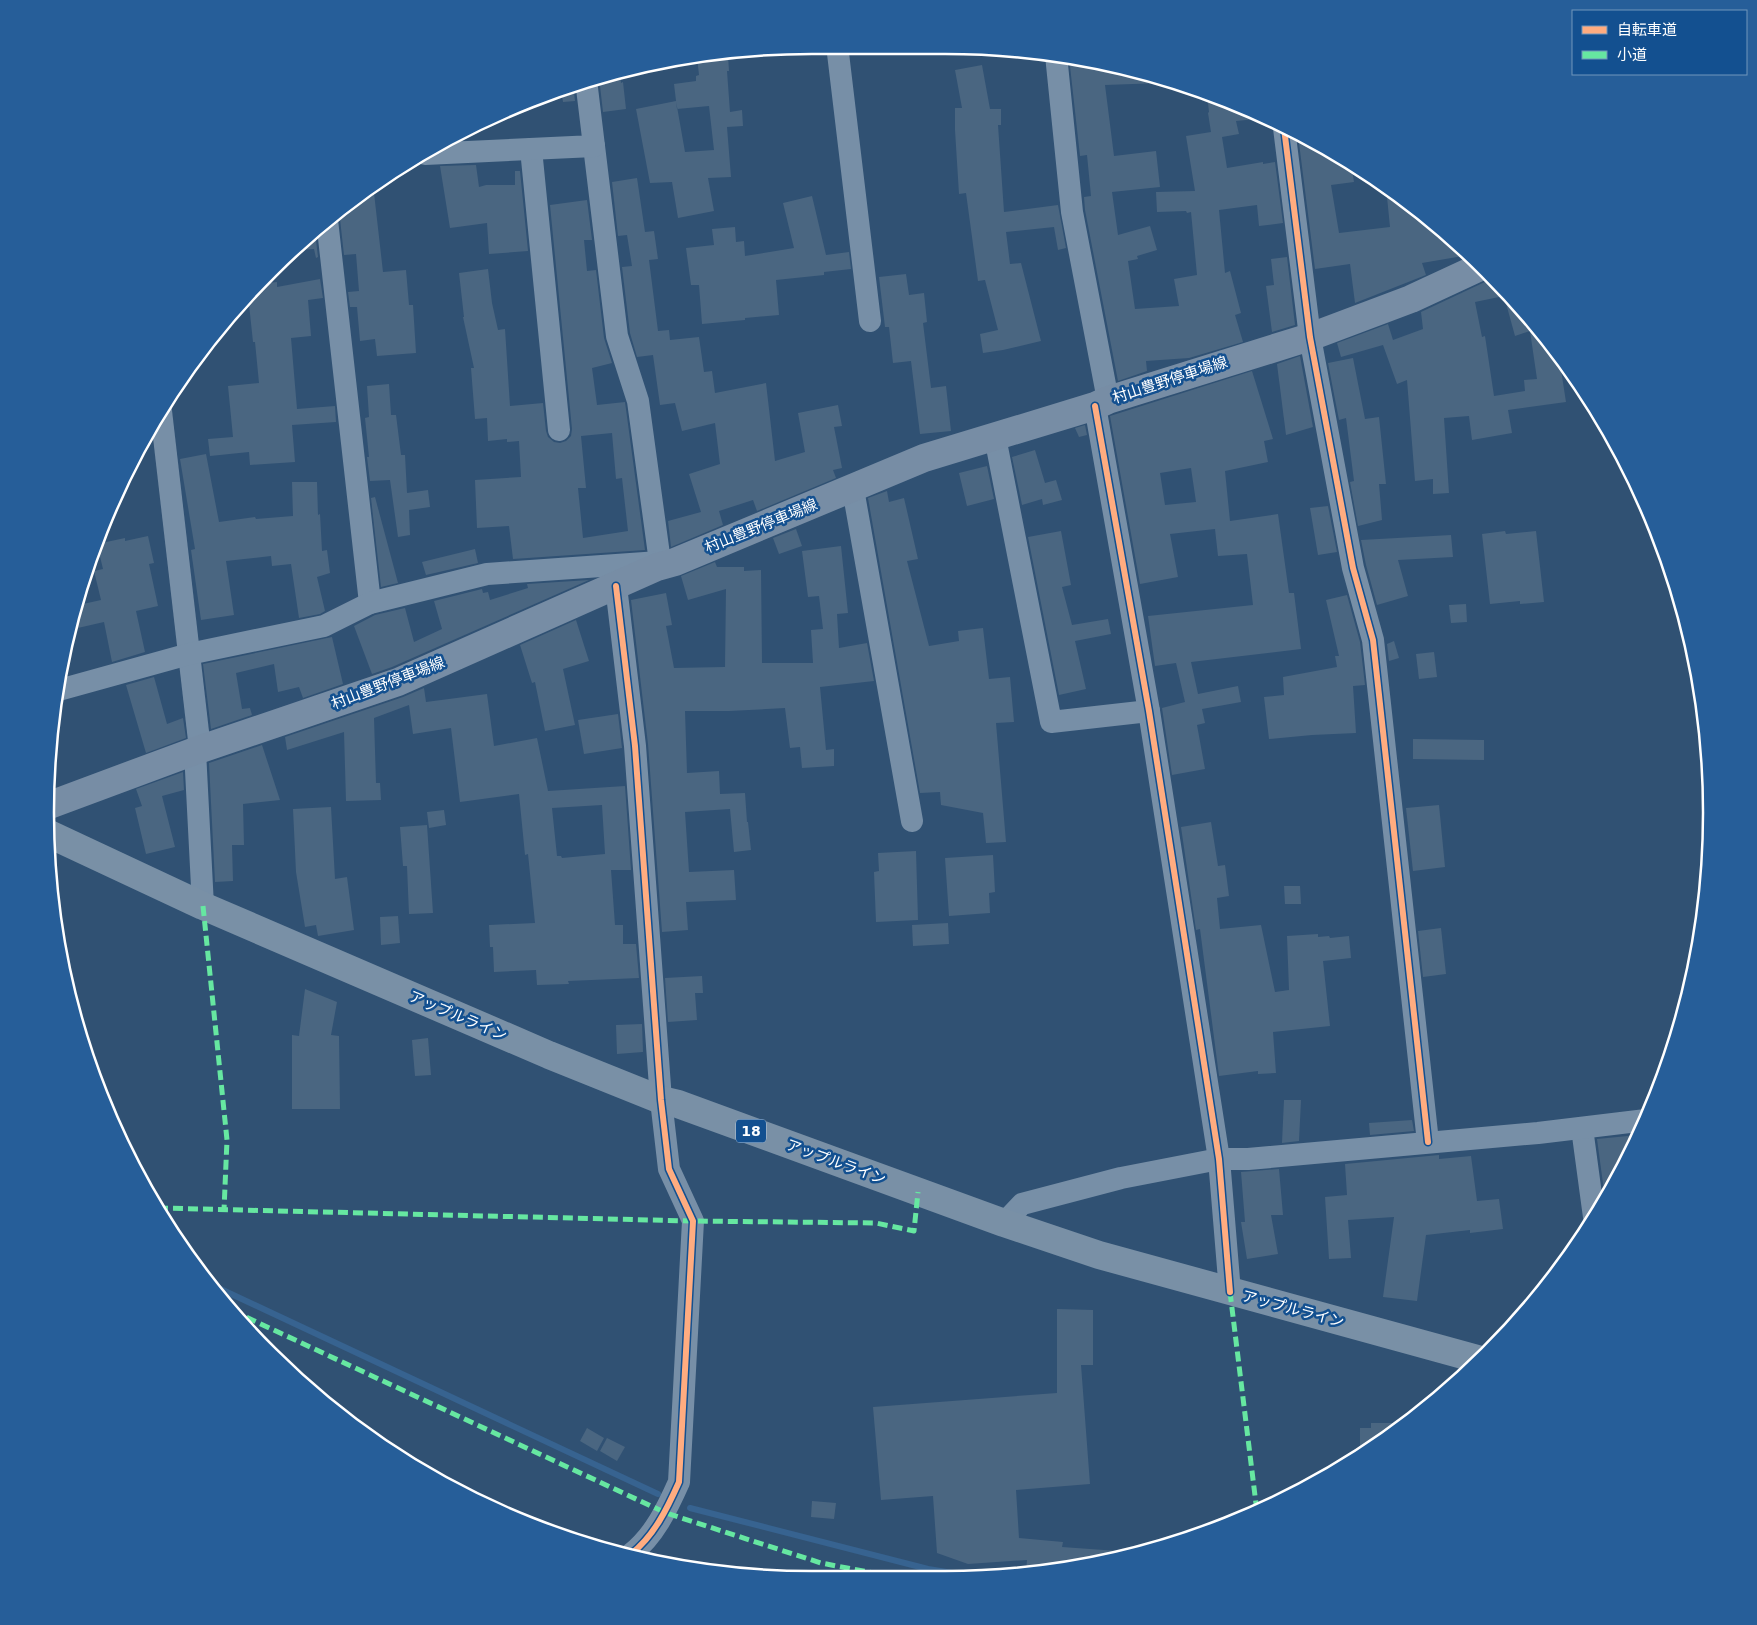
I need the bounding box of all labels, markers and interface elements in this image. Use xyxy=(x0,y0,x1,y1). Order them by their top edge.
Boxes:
legend xyxy=(1572,10,1747,75)
text: 自転車道 xyxy=(1617,21,1677,39)
text: 小道 xyxy=(1617,46,1647,64)
street label: 村山豊野停車場線 xyxy=(1110,353,1230,407)
street label: 村山豊野停車場線 xyxy=(702,495,820,557)
street label: 村山豊野停車場線 xyxy=(329,653,447,713)
street label: アップルライン xyxy=(406,987,510,1045)
road number: 18 xyxy=(736,1120,766,1142)
street label: アップルライン xyxy=(784,1136,888,1188)
street label: アップルライン xyxy=(1240,1287,1346,1331)

